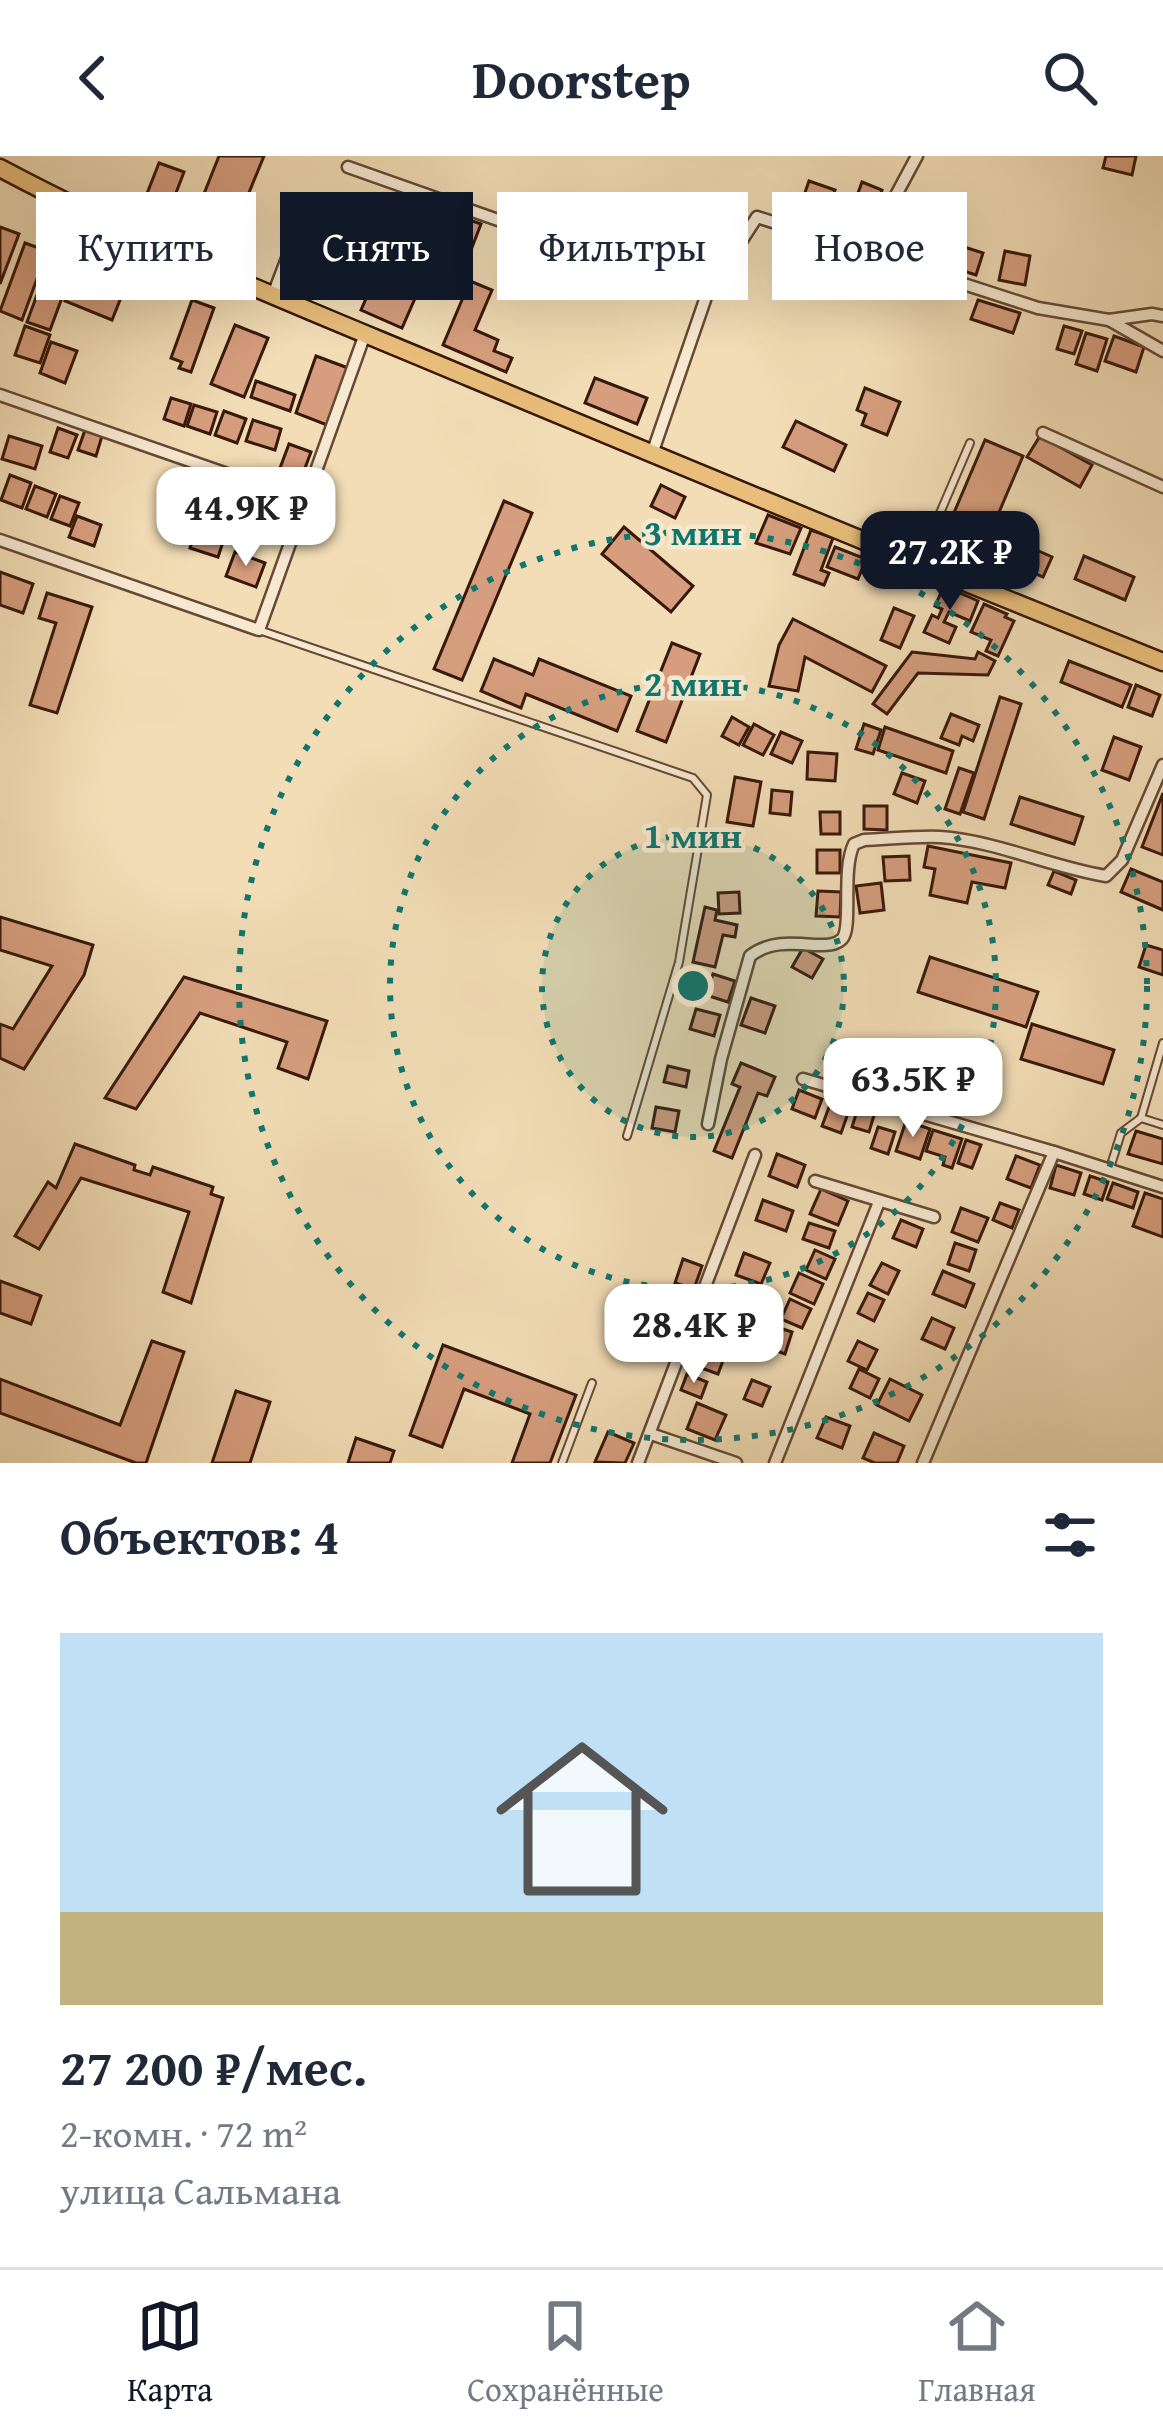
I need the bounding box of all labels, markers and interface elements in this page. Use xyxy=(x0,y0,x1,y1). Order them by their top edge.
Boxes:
text: Doorstep xyxy=(472,39,691,118)
icon: back xyxy=(60,45,126,111)
icon: search xyxy=(1037,45,1103,111)
chip: Купить xyxy=(36,192,256,300)
chip: Снять xyxy=(280,192,473,300)
chip: Фильтры xyxy=(497,192,748,300)
chip: Новое xyxy=(772,192,967,300)
pin: 44.9K ₽ xyxy=(135,467,357,569)
text: 44.9K ₽ xyxy=(183,477,309,534)
text: 3 мин xyxy=(644,505,742,558)
pin: 27.2K ₽ xyxy=(839,511,1061,613)
text: 27.2K ₽ xyxy=(887,521,1013,578)
text: 2 мин xyxy=(644,656,742,709)
text: 1 мин xyxy=(644,808,742,861)
centre of rings xyxy=(672,965,714,1007)
pin: 63.5K ₽ xyxy=(802,1038,1024,1140)
text: 63.5K ₽ xyxy=(850,1048,976,1105)
pin: 28.4K ₽ xyxy=(583,1284,805,1386)
text: 28.4K ₽ xyxy=(631,1294,757,1351)
text: Объектов: 4 xyxy=(60,1498,340,1573)
icon: filters xyxy=(1037,1502,1103,1568)
icon: home xyxy=(474,1711,690,1927)
text: 27 200 ₽/мес. xyxy=(60,2029,367,2104)
text: 2-комн. · 72 m² xyxy=(60,2104,307,2161)
text: улица Сальмана xyxy=(60,2161,341,2218)
tab: Карта xyxy=(127,2293,213,2413)
tab: Сохранённые xyxy=(467,2293,664,2413)
tab: Главная xyxy=(918,2293,1036,2413)

